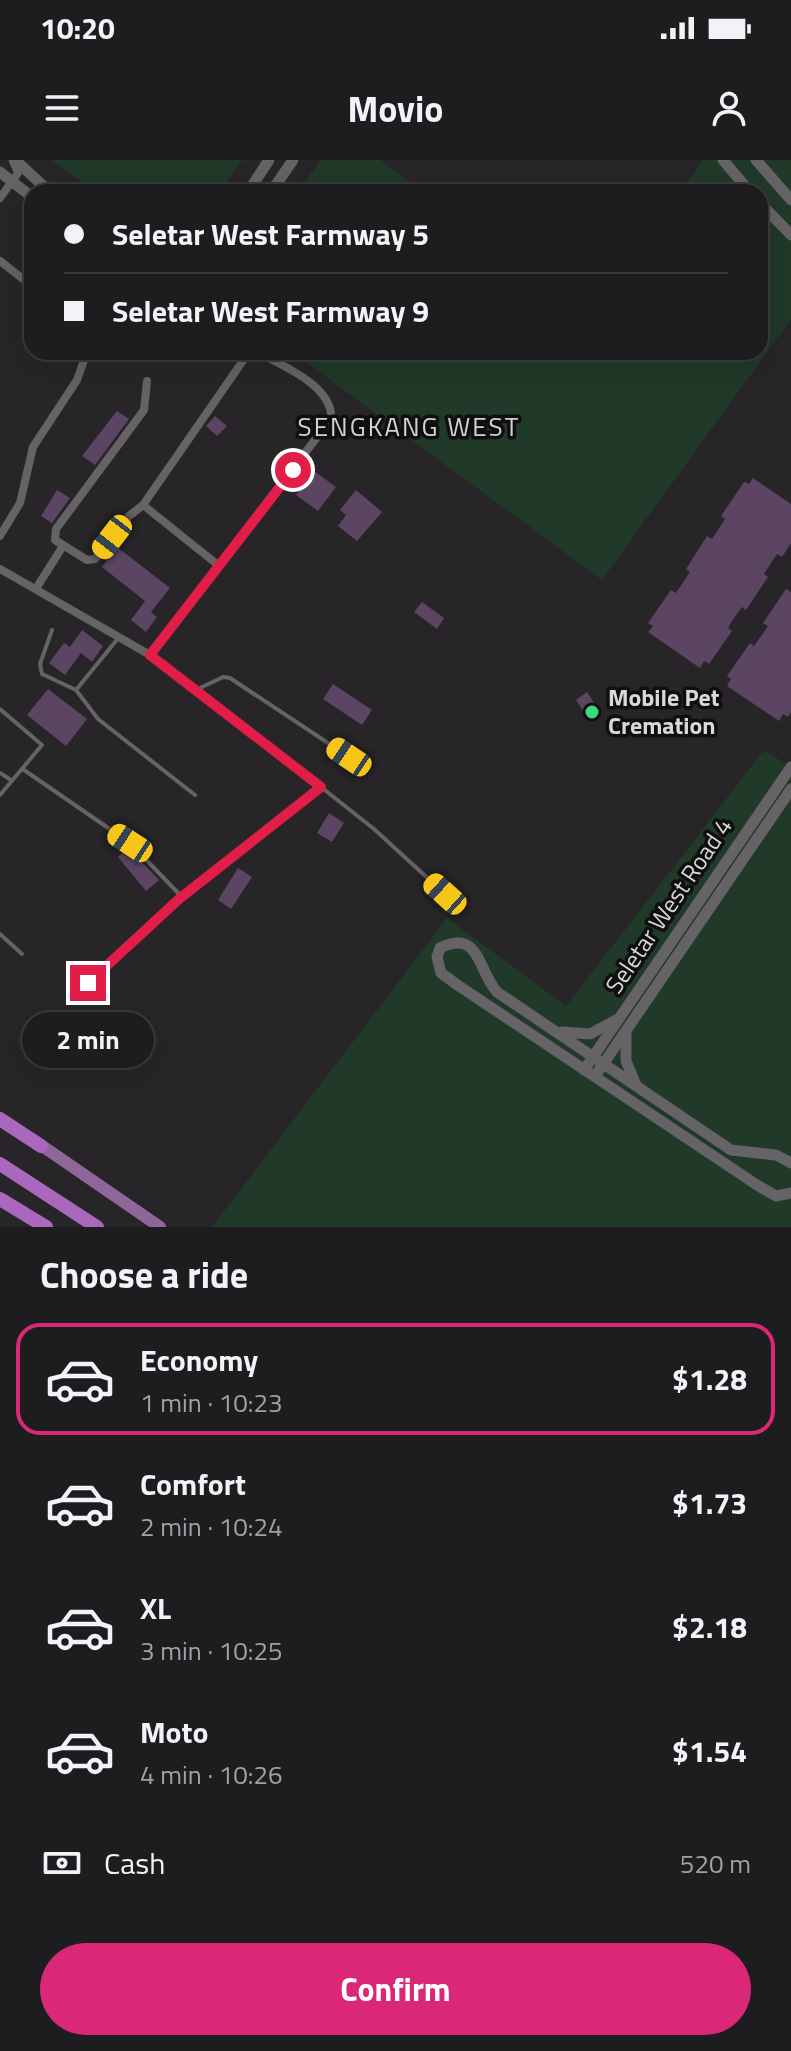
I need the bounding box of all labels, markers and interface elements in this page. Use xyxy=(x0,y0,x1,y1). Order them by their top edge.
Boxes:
text: 10:20 xyxy=(40,5,115,51)
text: Movio xyxy=(348,81,443,136)
icon: menu xyxy=(40,86,84,130)
icon: person xyxy=(707,86,751,130)
text: Seletar West Farmway 5 xyxy=(112,211,429,257)
text: Seletar West Farmway 9 xyxy=(112,288,429,334)
district label: SENGKANG WEST xyxy=(298,407,520,446)
route start xyxy=(275,452,311,488)
car xyxy=(88,511,136,563)
place label: Mobile Pet Cremation xyxy=(608,679,720,743)
marker: Mobile Pet Cremation xyxy=(583,703,601,721)
car xyxy=(322,734,376,780)
street label: Seletar West Road 4 xyxy=(596,810,740,1001)
car xyxy=(103,820,157,866)
car xyxy=(419,869,471,919)
route end xyxy=(70,965,106,1001)
callout: 2 min xyxy=(22,1011,154,1067)
text: 2 min xyxy=(56,1020,120,1059)
text: Choose a ride xyxy=(40,1247,248,1302)
text: Economy xyxy=(140,1337,258,1383)
icon: car xyxy=(44,1343,116,1415)
text: $1.28 xyxy=(672,1356,747,1402)
text: 1 min · 10:23 xyxy=(140,1383,283,1422)
text: Comfort xyxy=(140,1461,246,1507)
icon: car xyxy=(44,1467,116,1539)
text: $1.73 xyxy=(672,1480,747,1526)
text: 2 min · 10:24 xyxy=(140,1507,283,1546)
text: XL xyxy=(140,1585,171,1631)
icon: car xyxy=(44,1591,116,1663)
text: $2.18 xyxy=(672,1604,747,1650)
text: 3 min · 10:25 xyxy=(140,1631,283,1670)
text: Moto xyxy=(140,1709,208,1755)
icon: car xyxy=(44,1715,116,1787)
text: $1.54 xyxy=(672,1728,747,1774)
text: 4 min · 10:26 xyxy=(140,1755,283,1794)
text: Cash xyxy=(104,1840,165,1886)
icon: cash xyxy=(40,1841,84,1885)
text: 520 m xyxy=(680,1844,751,1883)
button: Confirm xyxy=(40,1943,751,2035)

